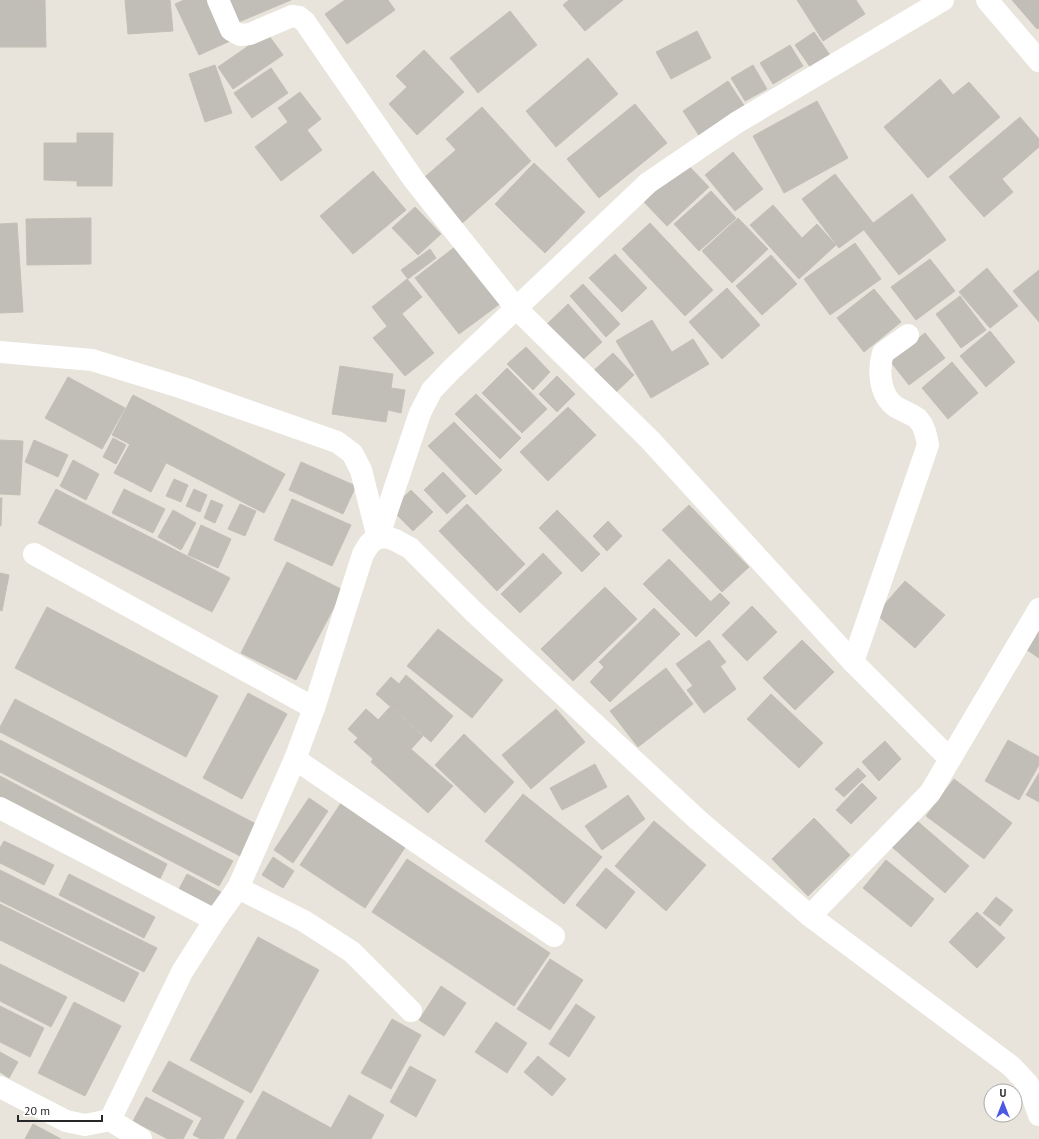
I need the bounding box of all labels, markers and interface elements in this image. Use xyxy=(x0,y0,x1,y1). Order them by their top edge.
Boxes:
north arrow xyxy=(983,1083,1023,1123)
text: U xyxy=(1000,1086,1007,1100)
scale bar xyxy=(18,1097,102,1123)
text: 20 m xyxy=(24,1103,50,1118)

